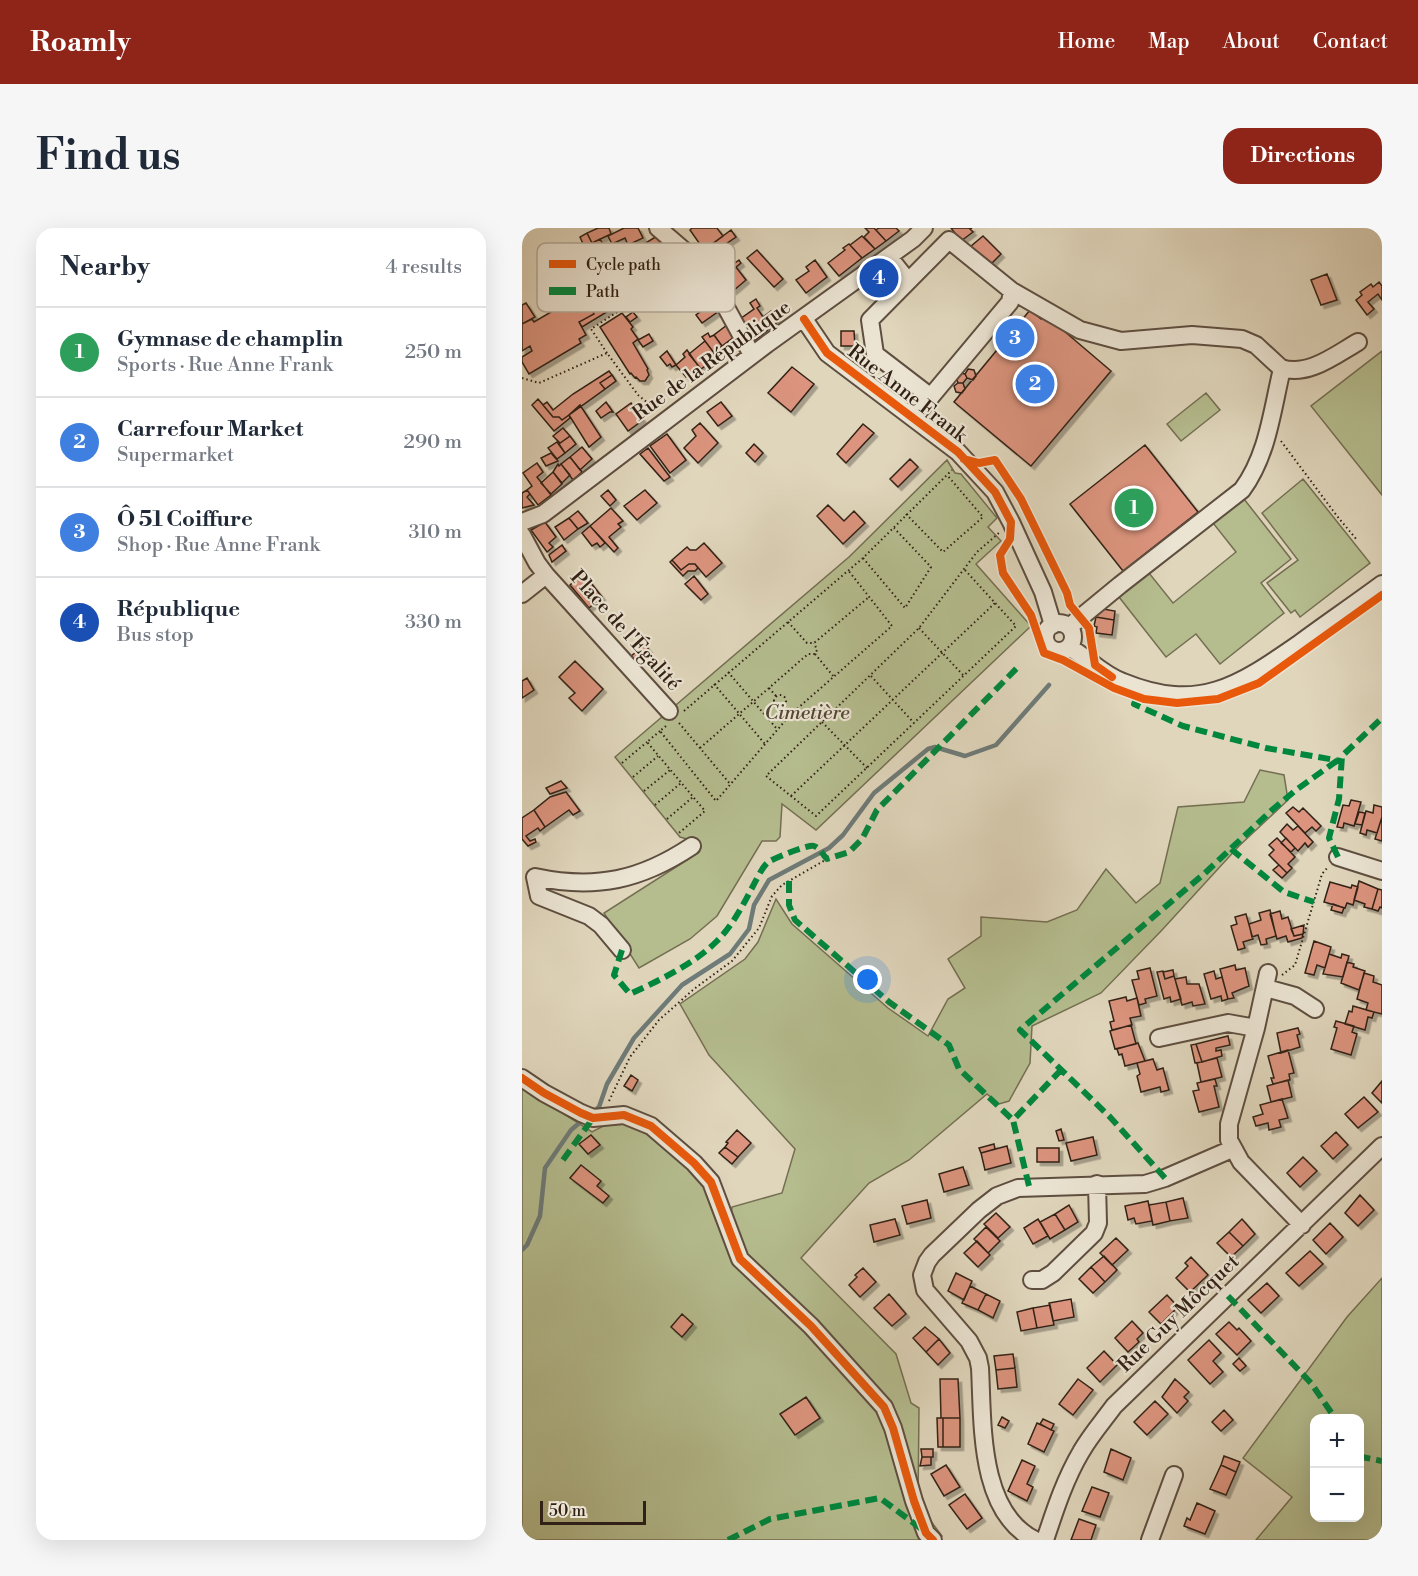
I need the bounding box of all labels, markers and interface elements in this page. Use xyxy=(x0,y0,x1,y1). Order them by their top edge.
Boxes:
text: Roamly xyxy=(30,25,131,60)
text: Home xyxy=(1058,29,1115,55)
text: Map xyxy=(1148,29,1190,55)
text: About xyxy=(1223,29,1280,55)
text: Contact xyxy=(1313,29,1388,55)
button: Directions xyxy=(1223,128,1382,184)
text: Find us xyxy=(36,130,180,183)
legend xyxy=(537,243,735,312)
text: Nearby xyxy=(60,251,150,283)
text: 4 results xyxy=(385,255,462,280)
text: Cycle path xyxy=(586,255,661,275)
pin: 4 xyxy=(860,256,898,300)
text: Path xyxy=(586,282,620,302)
street label: Rue de la République xyxy=(628,295,796,427)
pin: 3 xyxy=(996,316,1034,360)
text: Gymnase de champlin xyxy=(117,326,343,353)
street label: Rue Anne Frank xyxy=(842,339,973,449)
text: 1 xyxy=(75,340,84,365)
text: 250 m xyxy=(405,340,462,365)
text: Sports · Rue Anne Frank xyxy=(117,353,333,378)
pin: 2 xyxy=(1016,362,1054,406)
text: Carrefour Market xyxy=(117,416,303,443)
text: 2 xyxy=(73,430,86,455)
text: 290 m xyxy=(404,430,462,455)
text: Supermarket xyxy=(117,443,234,468)
pin: 1 xyxy=(1114,486,1154,530)
text: Ô 51 Coiffure xyxy=(117,506,253,533)
text: 3 xyxy=(73,520,86,545)
text: 310 m xyxy=(409,520,462,545)
text: Shop · Rue Anne Frank xyxy=(117,533,320,558)
street label: Place de l'Égalité xyxy=(564,565,686,696)
text: République xyxy=(117,596,240,623)
text: 4 xyxy=(73,610,86,635)
text: 330 m xyxy=(405,610,462,635)
text: Bus stop xyxy=(117,623,194,648)
park label: Cimetière xyxy=(764,701,850,726)
your location xyxy=(853,965,882,994)
street label: Rue Guy Môcquet xyxy=(1113,1250,1245,1378)
map controls xyxy=(1310,1414,1364,1522)
button: + xyxy=(1310,1414,1364,1468)
button: − xyxy=(1310,1468,1364,1522)
scale bar xyxy=(540,1498,646,1526)
text: 50 m xyxy=(549,1501,586,1521)

